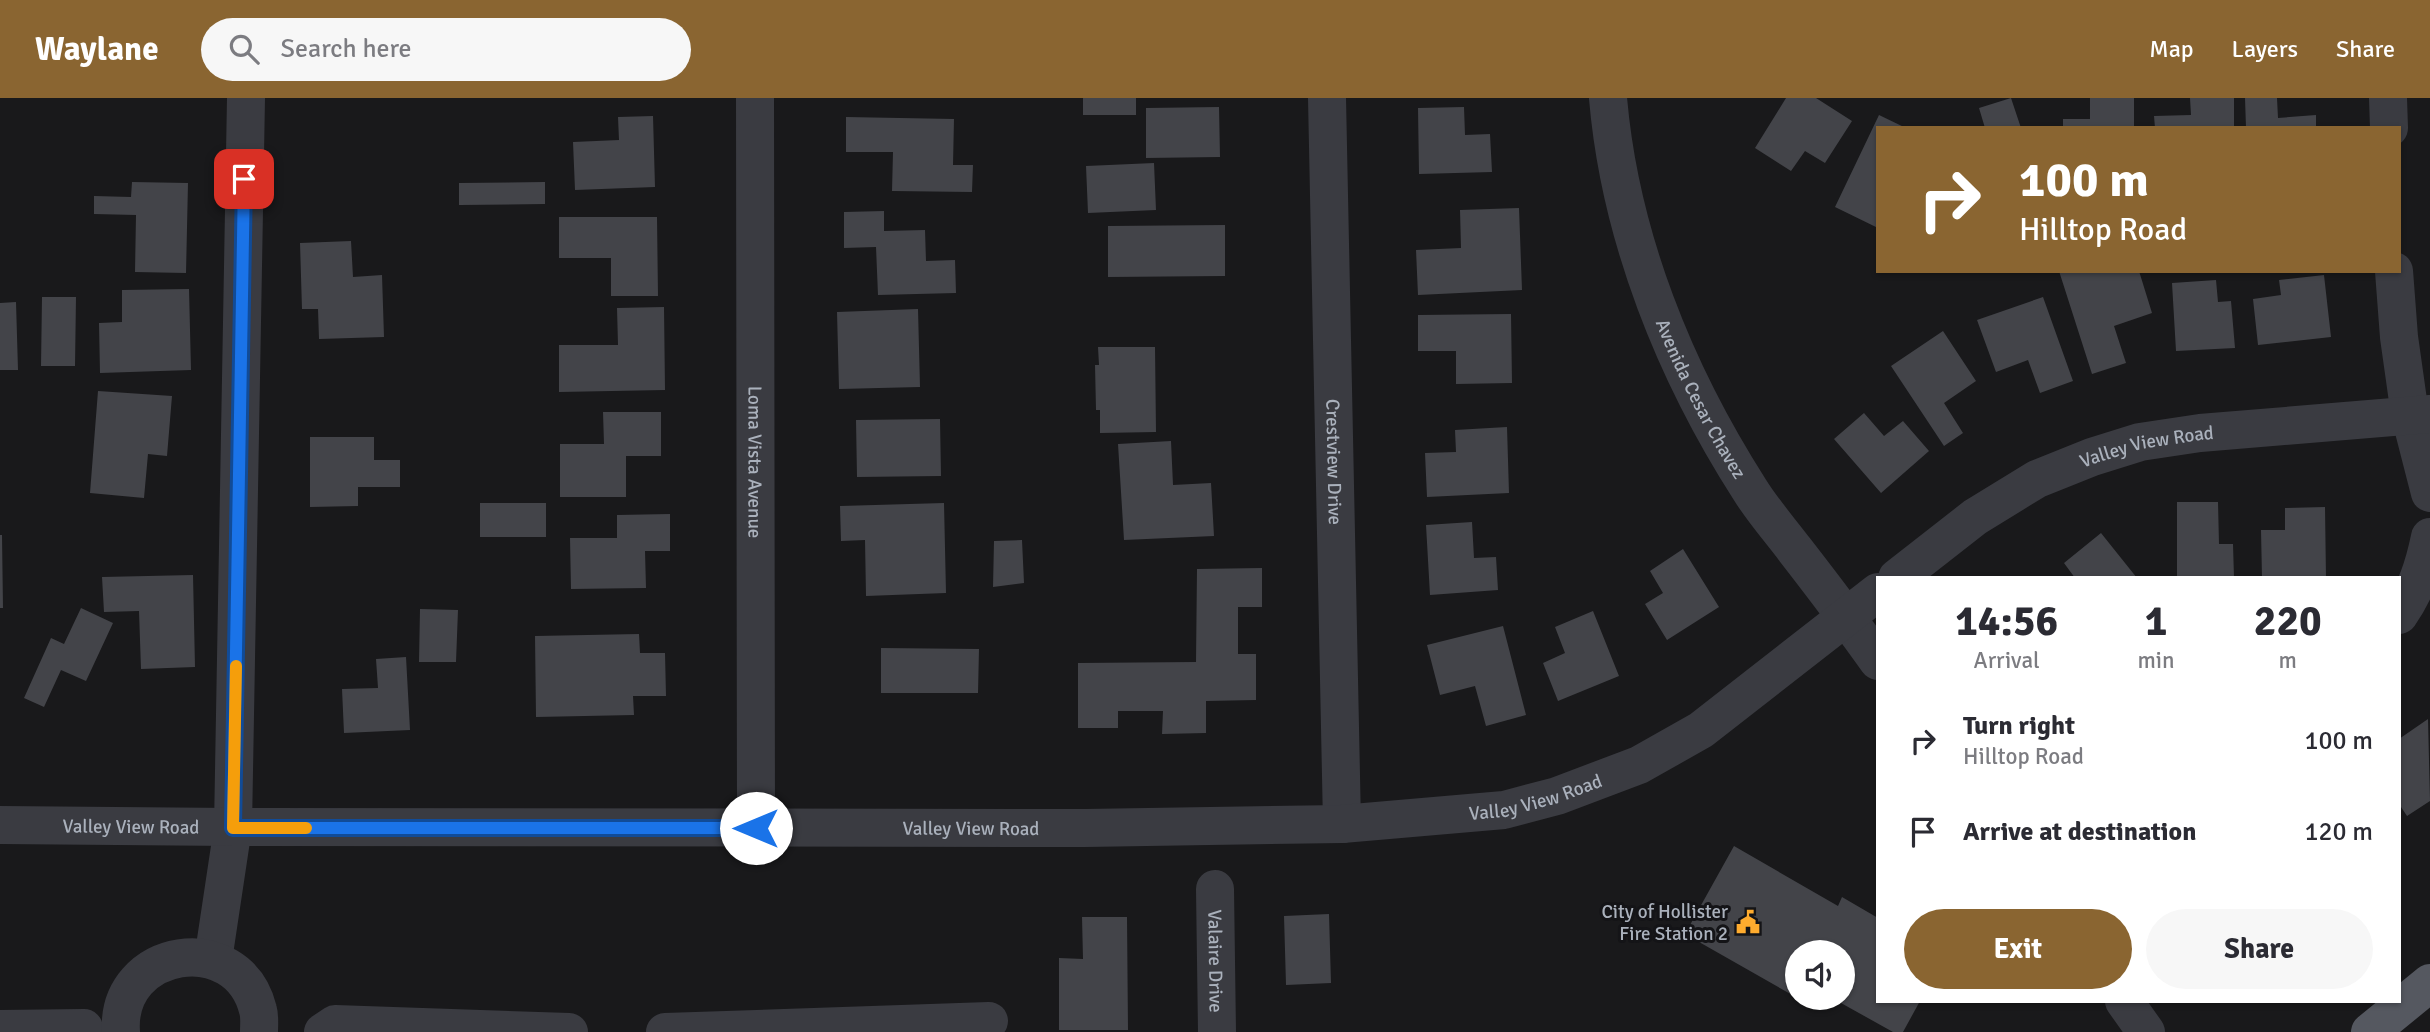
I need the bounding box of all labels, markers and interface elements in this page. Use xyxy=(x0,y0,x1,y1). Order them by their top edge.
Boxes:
search box xyxy=(201,18,691,81)
text: Waylane xyxy=(35,29,159,70)
icon: search xyxy=(225,30,263,68)
text: Search here xyxy=(281,33,412,65)
text: Map xyxy=(2149,34,2194,64)
text: Layers xyxy=(2232,34,2298,64)
text: Share xyxy=(2336,34,2395,64)
pin xyxy=(214,149,274,209)
text: 100 m xyxy=(2019,150,2149,210)
icon: right xyxy=(1904,154,1995,245)
icon: arrive xyxy=(225,160,263,198)
text: Hilltop Road xyxy=(2019,210,2187,249)
street label: Avenida Cesar Chavez xyxy=(1650,315,1751,483)
street label: Loma Vista Avenue xyxy=(742,386,767,538)
street label: Crestview Drive xyxy=(1320,399,1347,525)
street label: Valley View Road xyxy=(2076,421,2215,474)
text: 14:56 xyxy=(1955,596,2058,647)
text: 1 xyxy=(2145,596,2167,647)
text: 220 xyxy=(2254,596,2322,647)
text: Arrival xyxy=(1974,646,2040,675)
text: min xyxy=(2137,646,2175,675)
text: m xyxy=(2279,646,2297,675)
text: Turn right xyxy=(1963,710,2075,742)
icon: right xyxy=(1904,722,1942,760)
text: 100 m xyxy=(2304,725,2373,757)
text: Hilltop Road xyxy=(1963,742,2084,771)
street label: Valley View Road xyxy=(1468,769,1606,826)
position arrow xyxy=(719,791,793,865)
icon: arrive xyxy=(1904,813,1942,851)
street label: Valley View Road xyxy=(62,815,200,840)
text: Arrive at destination xyxy=(1963,816,2196,848)
text: 120 m xyxy=(2304,816,2373,848)
street label: Valley View Road xyxy=(903,817,1039,841)
place label: City of Hollister Fire Station 2 xyxy=(1601,900,1728,946)
public building icon: City of Hollister Fire Station 2 xyxy=(1734,908,1762,936)
street label: Valaire Drive xyxy=(1202,909,1228,1013)
button: Exit xyxy=(1904,909,2132,989)
button: Share xyxy=(2146,909,2373,989)
map controls xyxy=(1785,940,1855,1010)
button: sound xyxy=(1785,940,1855,1010)

